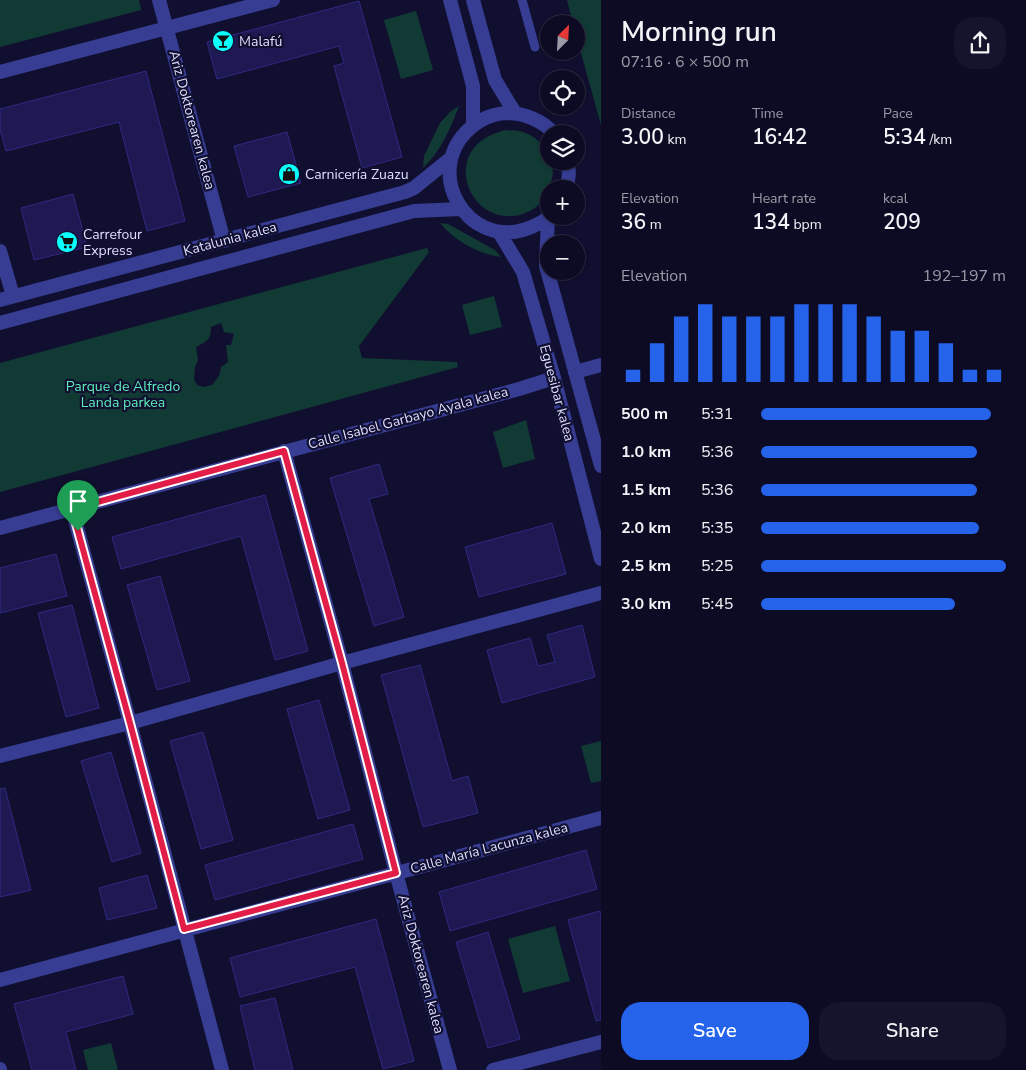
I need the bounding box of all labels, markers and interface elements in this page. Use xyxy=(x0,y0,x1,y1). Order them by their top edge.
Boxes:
text: Morning run xyxy=(621,13,777,51)
north arrow xyxy=(540,15,585,60)
map controls xyxy=(540,15,585,280)
button: share xyxy=(954,17,1006,69)
bar icon: Malafú xyxy=(211,29,235,53)
place label: Malafú xyxy=(239,32,282,51)
street label: Ariz Doktorearen kalea xyxy=(164,48,220,192)
text: 07:16 · 6 × 500 m xyxy=(621,51,749,73)
button: locate xyxy=(540,70,585,115)
text: Distance xyxy=(621,104,675,123)
text: Time xyxy=(752,104,783,123)
text: Pace xyxy=(883,104,913,123)
text: 3.00 xyxy=(621,123,664,151)
text: 16:42 xyxy=(752,123,807,151)
text: 5:34 xyxy=(883,123,926,151)
button: layers xyxy=(540,125,585,170)
text: km xyxy=(664,130,686,149)
text: /km xyxy=(926,130,952,149)
shop icon: Carnicería Zuazu xyxy=(277,162,301,186)
place label: Carnicería Zuazu xyxy=(305,165,409,184)
button: + xyxy=(540,180,585,225)
text: Elevation xyxy=(621,189,679,208)
text: Heart rate xyxy=(752,189,816,208)
text: kcal xyxy=(883,189,908,208)
text: 36 xyxy=(621,208,646,236)
text: 134 xyxy=(752,208,790,236)
text: 209 xyxy=(883,208,921,236)
text: m xyxy=(646,215,662,234)
text: bpm xyxy=(790,215,822,234)
street label: Katalunia kalea xyxy=(181,217,279,261)
place label: Carrefour Express xyxy=(83,225,142,260)
supermarket icon: Carrefour Express xyxy=(55,230,79,254)
button: − xyxy=(540,235,585,280)
text: Elevation xyxy=(621,265,687,287)
text: 192–197 m xyxy=(923,265,1006,287)
street label: Eguesibar kalea xyxy=(535,343,579,443)
park label: Parque de Alfredo Landa parkea xyxy=(66,377,180,412)
street label: Calle Isabel Garbayo Ayala kalea xyxy=(306,382,510,454)
text: 500 m xyxy=(621,403,668,425)
text: 5:31 xyxy=(701,403,733,425)
text: 1.0 km xyxy=(621,441,671,463)
text: 5:36 xyxy=(701,441,733,463)
text: 1.5 km xyxy=(621,479,671,501)
text: 5:36 xyxy=(701,479,733,501)
pin xyxy=(57,480,99,531)
icon: arrive xyxy=(64,487,92,515)
text: 2.0 km xyxy=(621,517,671,539)
text: 5:35 xyxy=(701,517,733,539)
text: 2.5 km xyxy=(621,555,671,577)
text: 5:25 xyxy=(701,555,733,577)
text: 3.0 km xyxy=(621,593,671,615)
text: 5:45 xyxy=(701,593,733,615)
street label: Calle María Lacunza kalea xyxy=(408,818,570,878)
street label: Ariz Doktorearen kalea xyxy=(393,892,449,1036)
button: Save xyxy=(621,1002,809,1060)
button: Share xyxy=(819,1002,1006,1060)

